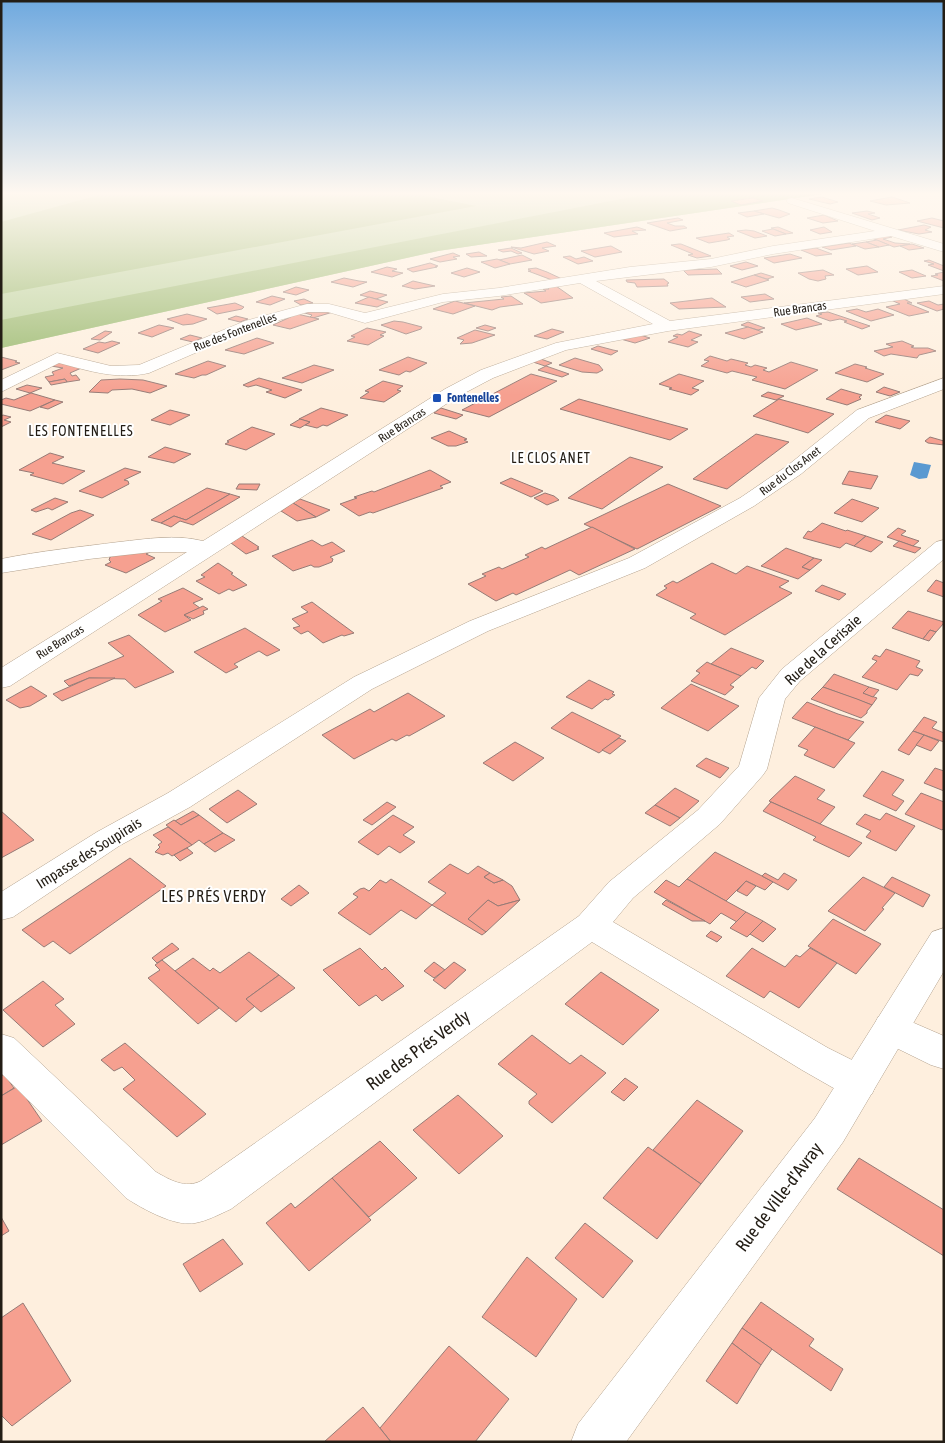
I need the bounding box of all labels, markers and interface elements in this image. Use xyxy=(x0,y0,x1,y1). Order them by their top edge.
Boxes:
street label: Rue Brancas xyxy=(773,298,827,320)
street label: Rue des Fontenelles xyxy=(191,310,279,354)
place label: Fontenelles xyxy=(447,391,500,405)
marker: Fontenelles xyxy=(431,392,443,404)
street label: Rue Brancas xyxy=(376,405,428,445)
district label: LES FONTENELLES xyxy=(28,423,134,439)
street label: Rue du Clos Anet xyxy=(757,443,824,498)
district label: LE CLOS ANET xyxy=(511,450,591,466)
street label: Rue de la Cerisaie xyxy=(781,611,864,688)
street label: Rue Brancas xyxy=(34,622,86,662)
street label: Impasse des Soupirais xyxy=(33,813,144,892)
district label: LES PRÉS VERDY xyxy=(161,887,267,905)
street label: Rue des Prés Verdy xyxy=(362,1005,474,1094)
street label: Rue de Ville-d'Avray xyxy=(731,1138,826,1255)

